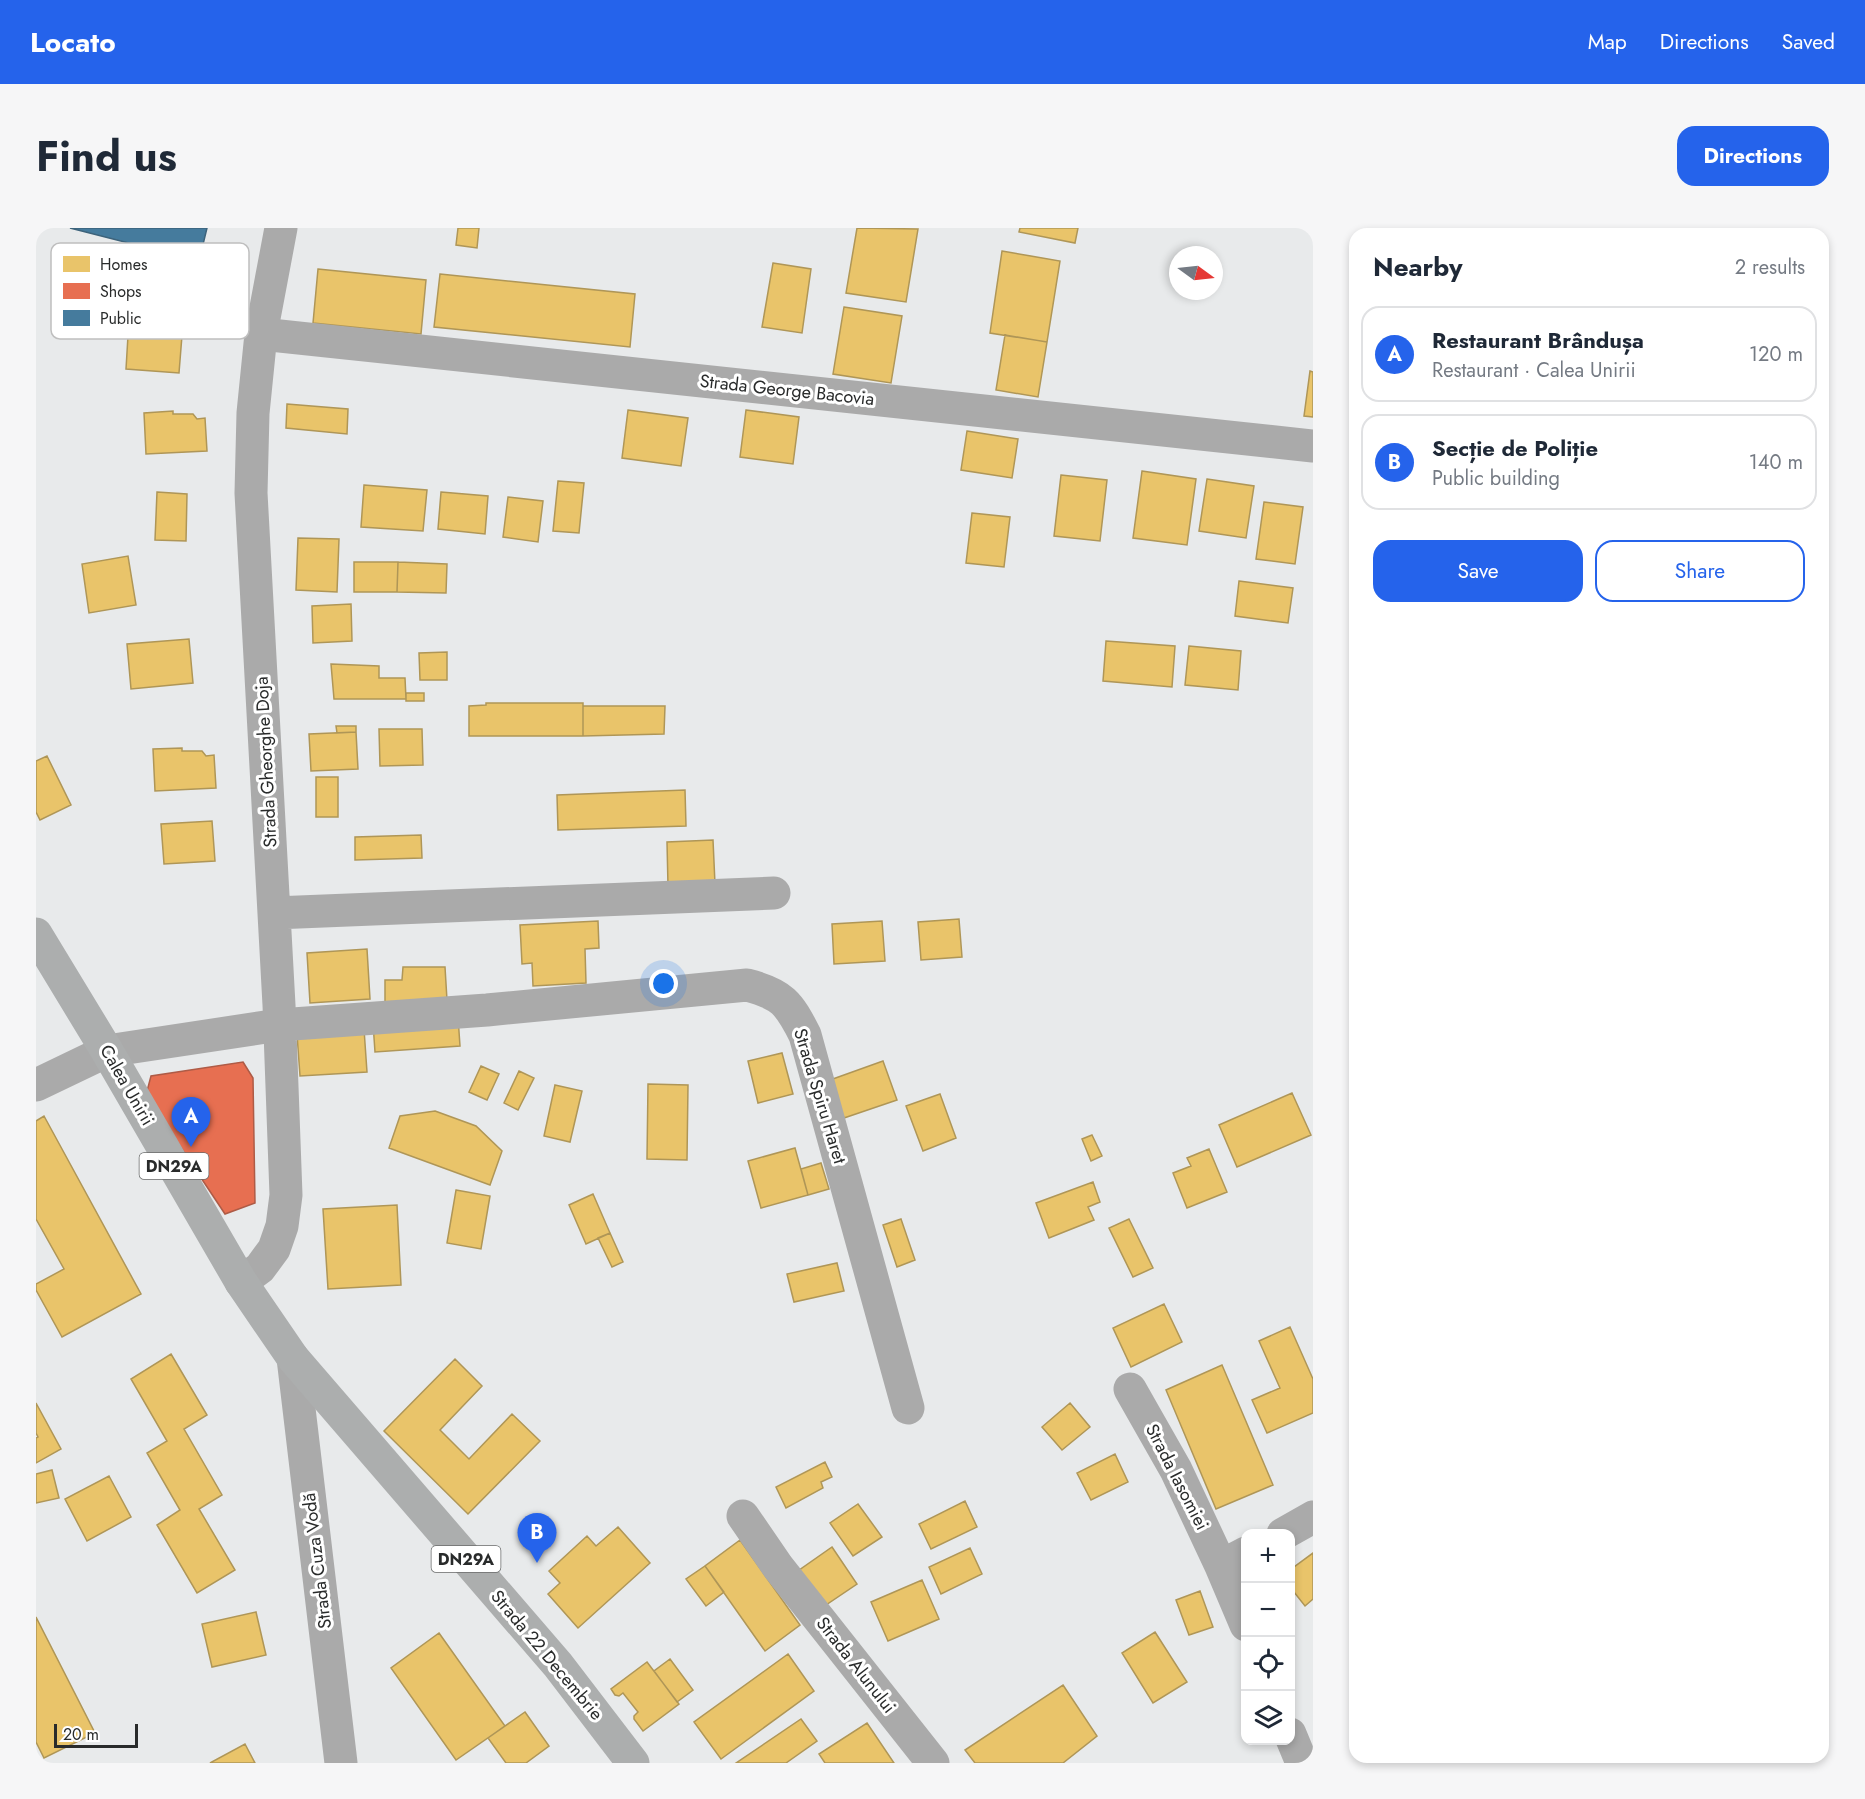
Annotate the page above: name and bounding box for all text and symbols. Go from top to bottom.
text: Locato [30,22,116,63]
text: Map [1588,27,1627,57]
text: Directions [1660,27,1749,57]
text: Saved [1782,27,1835,57]
text: Find us [36,126,177,187]
button: Directions [1677,126,1829,186]
legend [51,243,249,339]
north arrow [1169,246,1223,300]
text: Nearby [1373,248,1462,286]
text: Homes [100,253,147,276]
text: 2 results [1735,253,1805,282]
text: Shops [100,280,141,303]
text: Public [100,307,141,330]
text: Restaurant Brândușa [1432,324,1644,356]
text: A [1387,340,1402,369]
text: 120 m [1749,340,1803,369]
text: Restaurant · Calea Unirii [1432,356,1636,385]
street label: Strada George Bacovia [698,368,876,412]
text: Secție de Poliție [1432,432,1598,464]
text: B [1388,448,1401,477]
text: 140 m [1749,448,1803,477]
text: Public building [1432,464,1560,493]
button: Save [1373,540,1583,602]
button: Share [1595,540,1805,602]
street label: Strada Gheorghe Doja [249,676,283,848]
your location [649,969,678,998]
street label: Strada Spiru Haret [787,1025,853,1167]
street label: Calea Unirii [93,1040,161,1130]
pin: A [172,1098,210,1147]
road number: DN29A [140,1153,208,1179]
street label: Strada Iasomiei [1139,1419,1215,1535]
street label: Strada Cuza Vodă [296,1492,338,1630]
pin: B [518,1514,556,1563]
map controls [1241,1529,1295,1745]
button: + [1241,1529,1295,1583]
road number: DN29A [432,1546,500,1572]
button: − [1241,1583,1295,1637]
street label: Strada 22 Decembrie [485,1584,609,1726]
street label: Strada Alunului [810,1611,902,1719]
button: locate [1241,1637,1295,1691]
button: layers [1241,1691,1295,1745]
scale bar [54,1721,138,1748]
text: 20 m [63,1723,99,1746]

